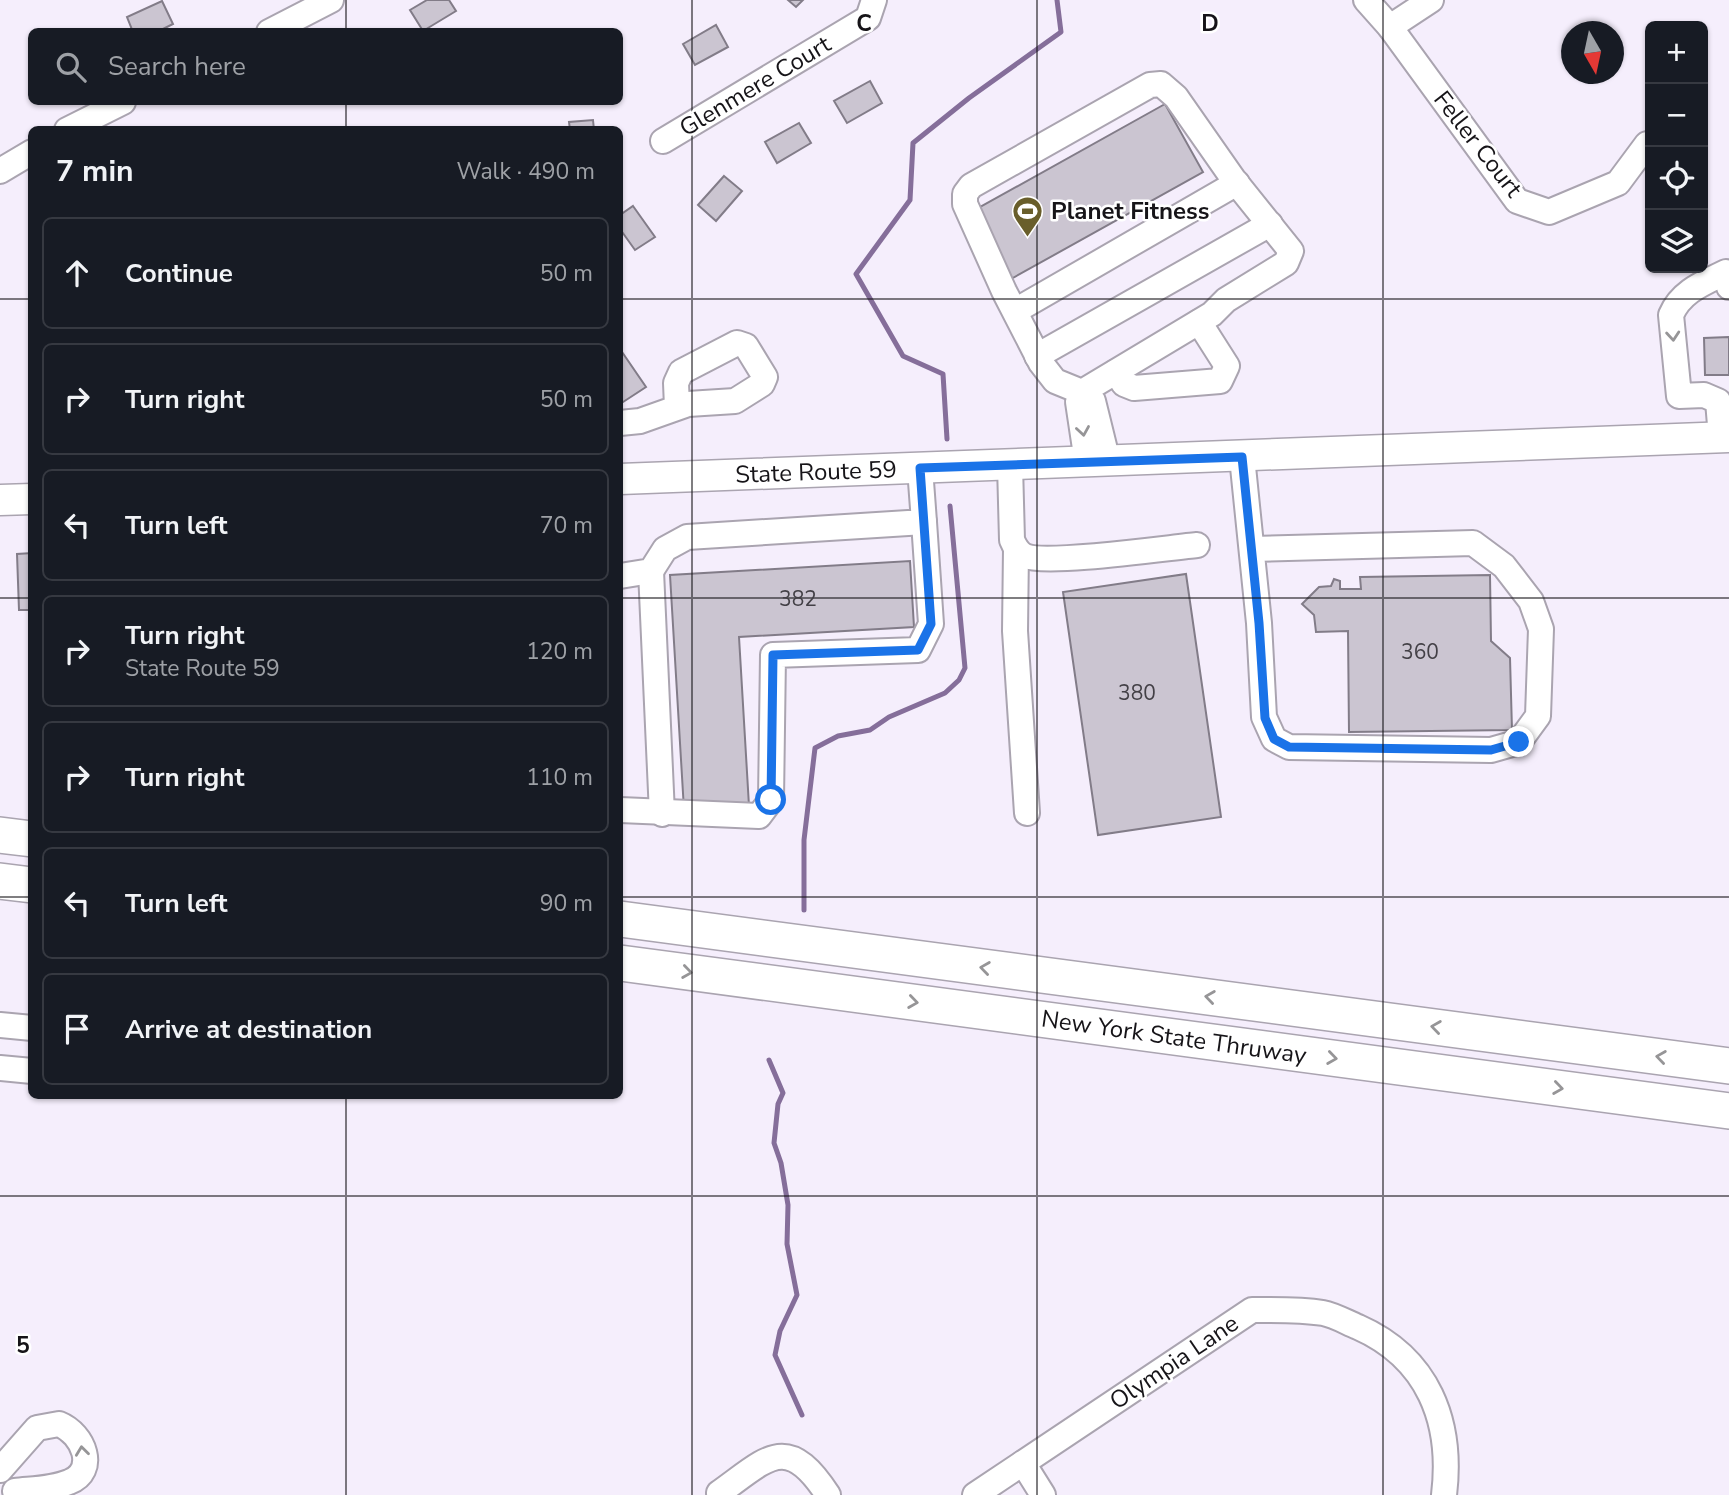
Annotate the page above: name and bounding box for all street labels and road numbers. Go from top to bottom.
street label: Glenmere Court [673,28,837,144]
street label: Feller Court [1426,84,1530,204]
street label: State Route 59 [735,453,897,491]
street label: New York State Thruway [1039,1003,1309,1072]
street label: Olympia Lane [1103,1307,1245,1417]

